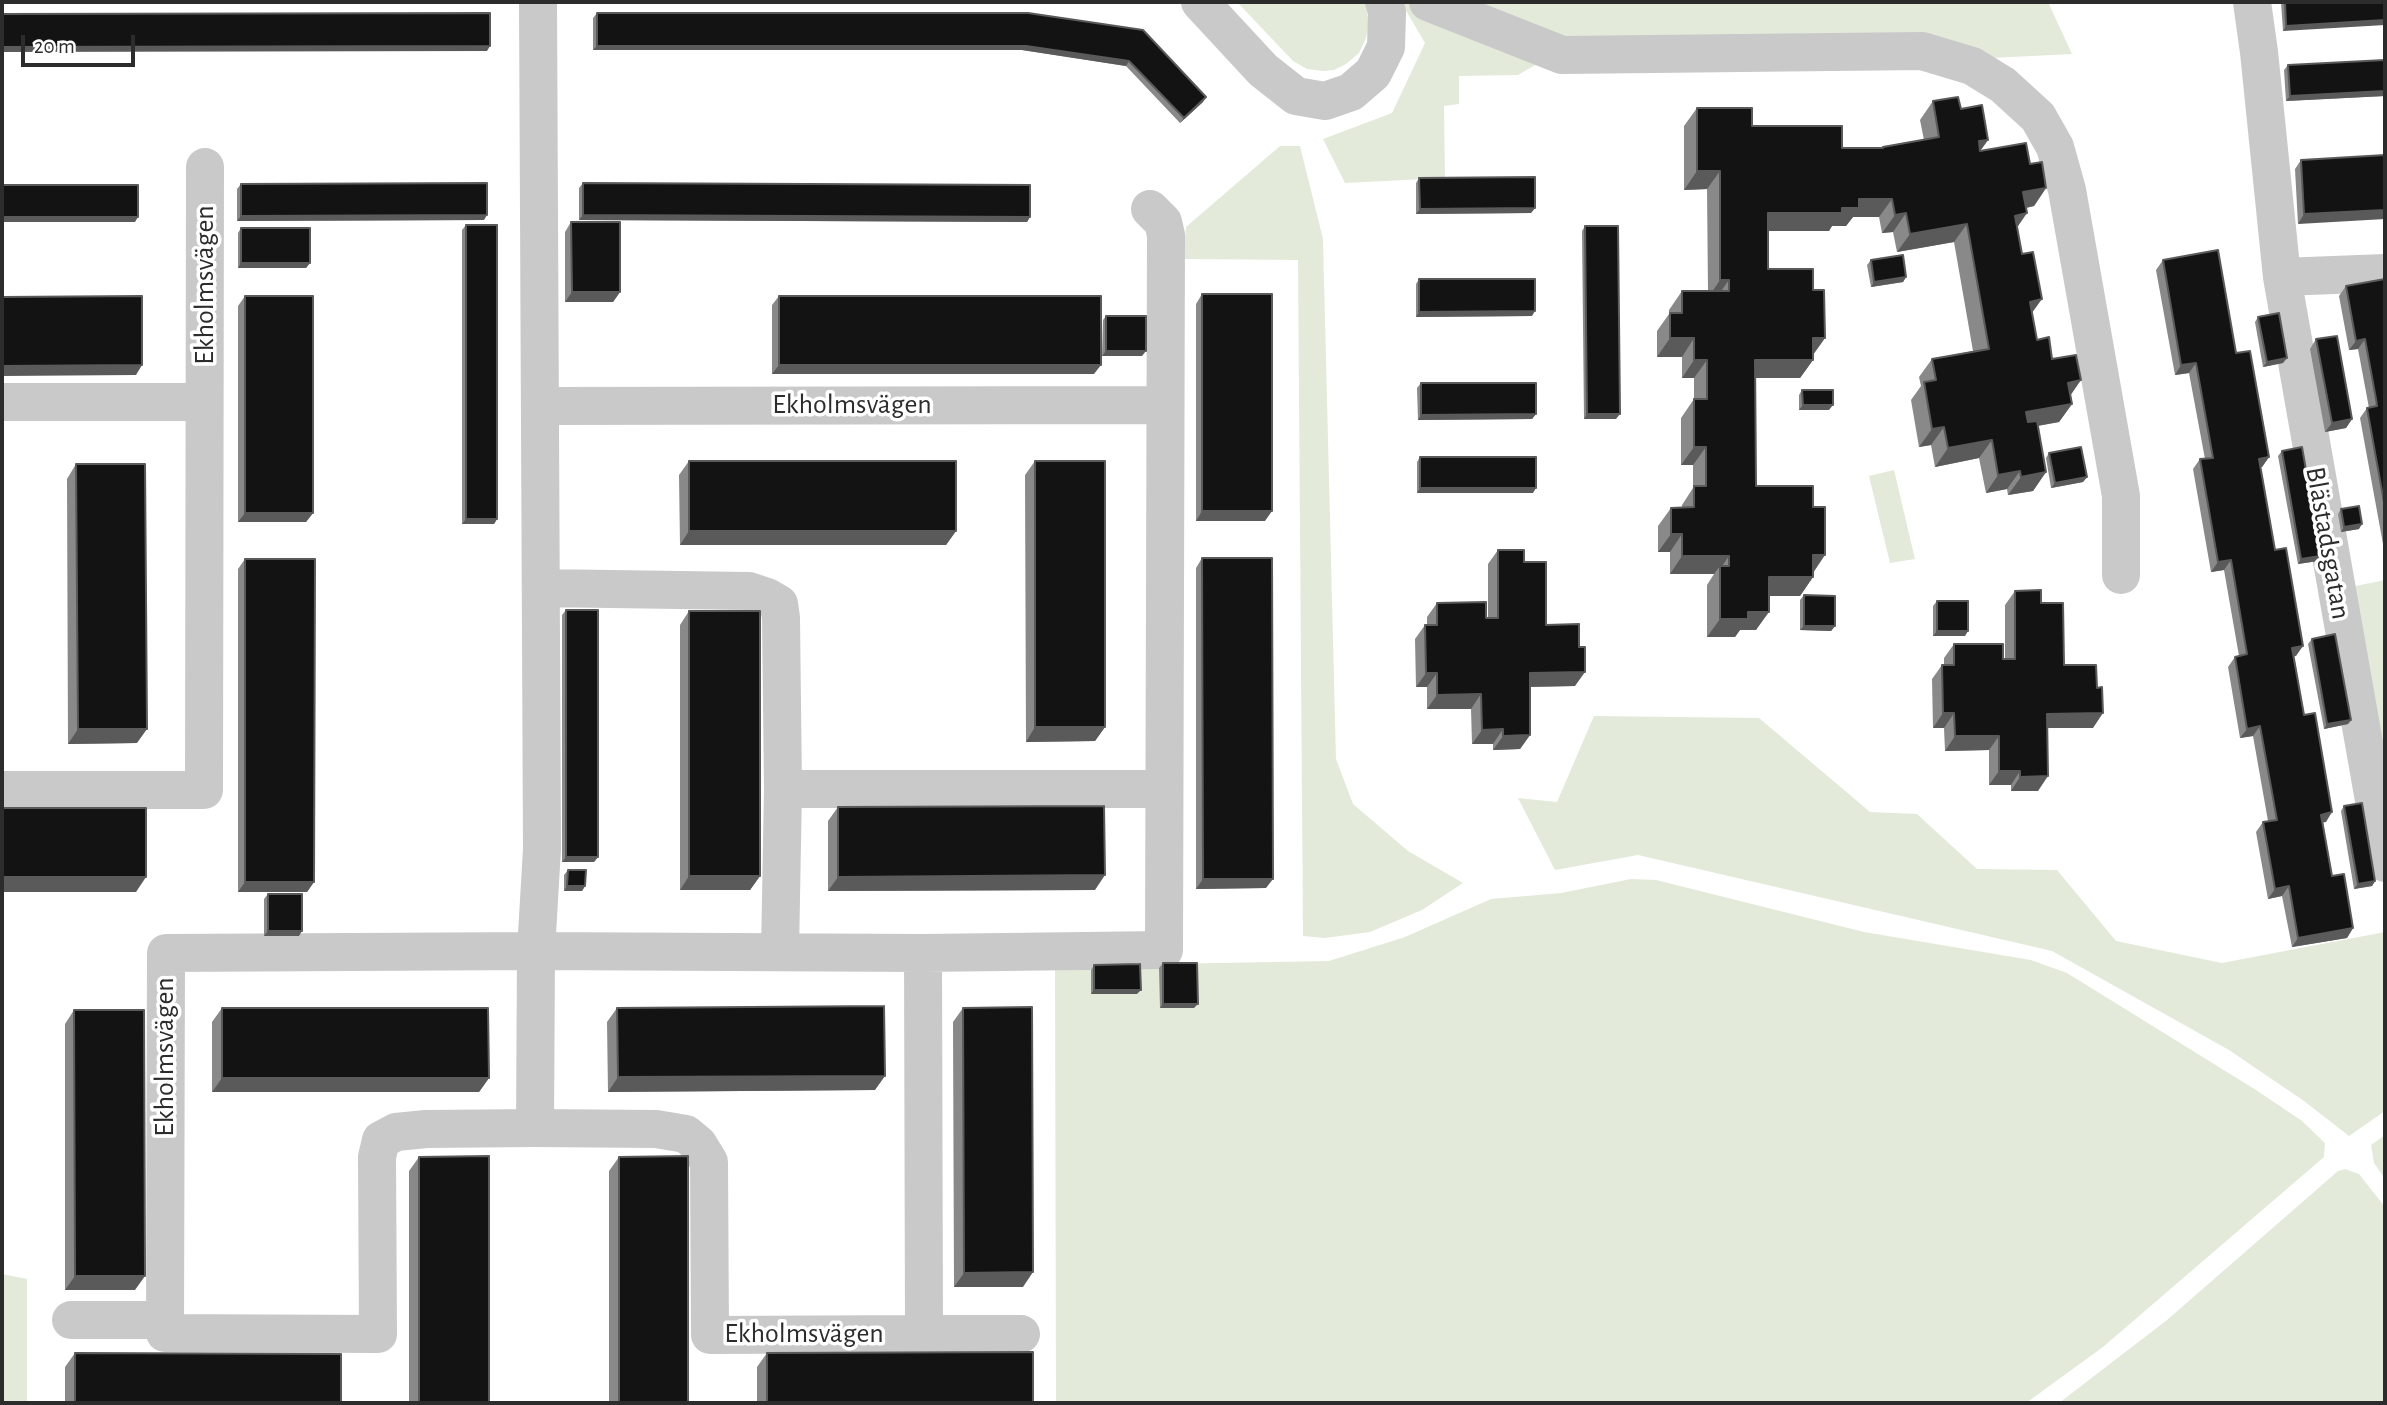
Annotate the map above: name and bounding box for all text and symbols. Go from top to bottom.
scale bar [24,21,138,65]
text: 20 m [34,36,75,57]
street label: Ekholmsvägen [188,205,222,365]
street label: Ekholmsvägen [772,388,932,422]
street label: Blästadsgatan [2298,464,2358,622]
street label: Ekholmsvägen [148,977,182,1137]
street label: Ekholmsvägen [724,1317,884,1351]

